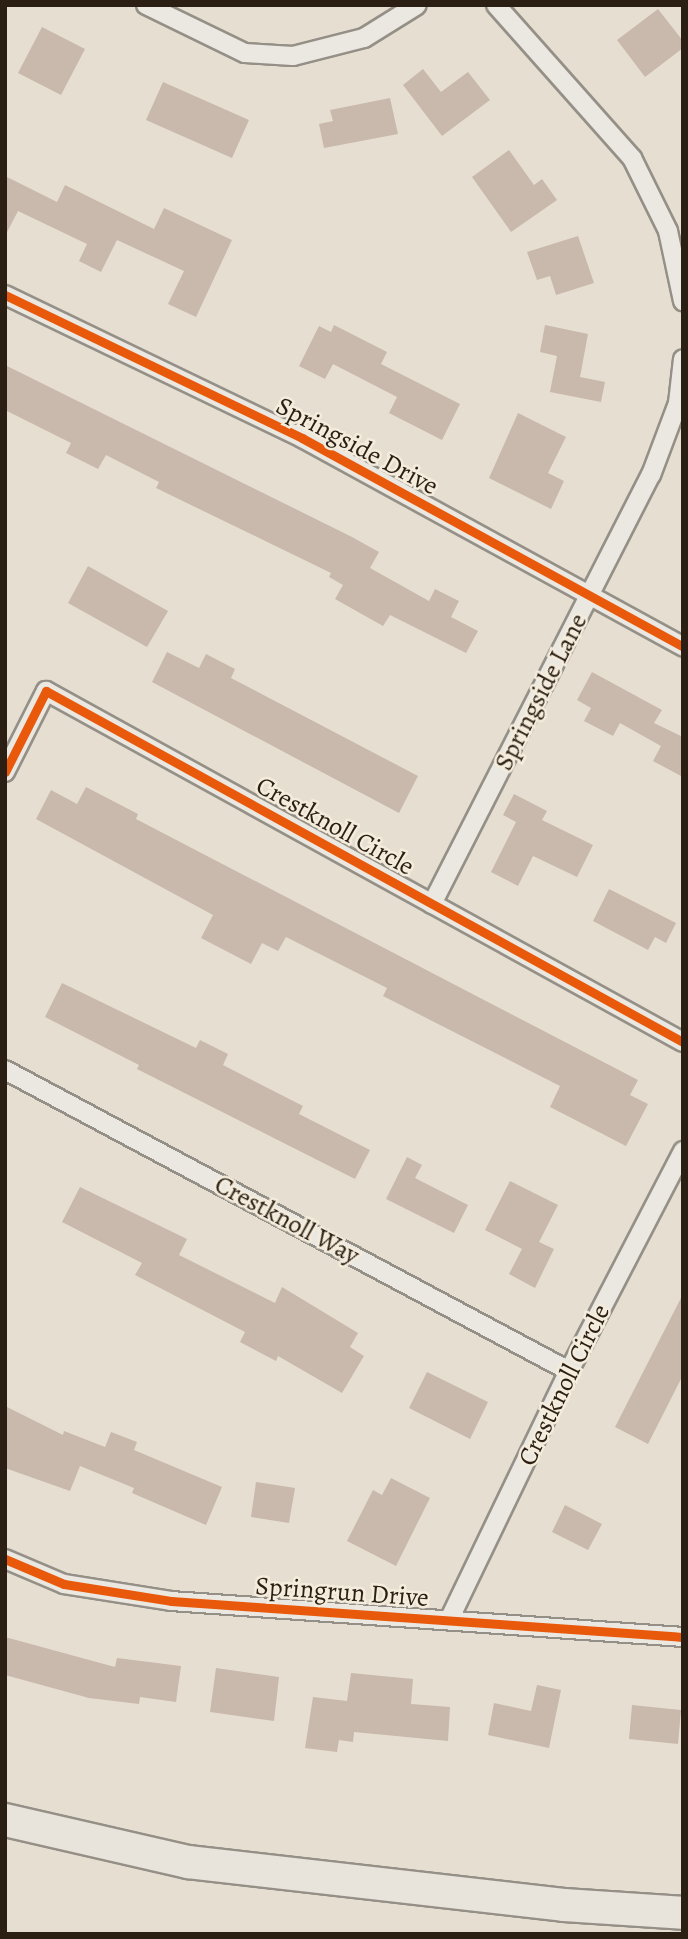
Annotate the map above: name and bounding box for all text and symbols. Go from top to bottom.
street label: Springside Drive [271,390,443,502]
street label: Springside Lane [488,608,594,776]
street label: Crestknoll Circle [251,770,419,882]
street label: Crestknoll Way [209,1169,365,1271]
street label: Crestknoll Circle [511,1299,617,1471]
street label: Springrun Drive [254,1570,430,1614]

